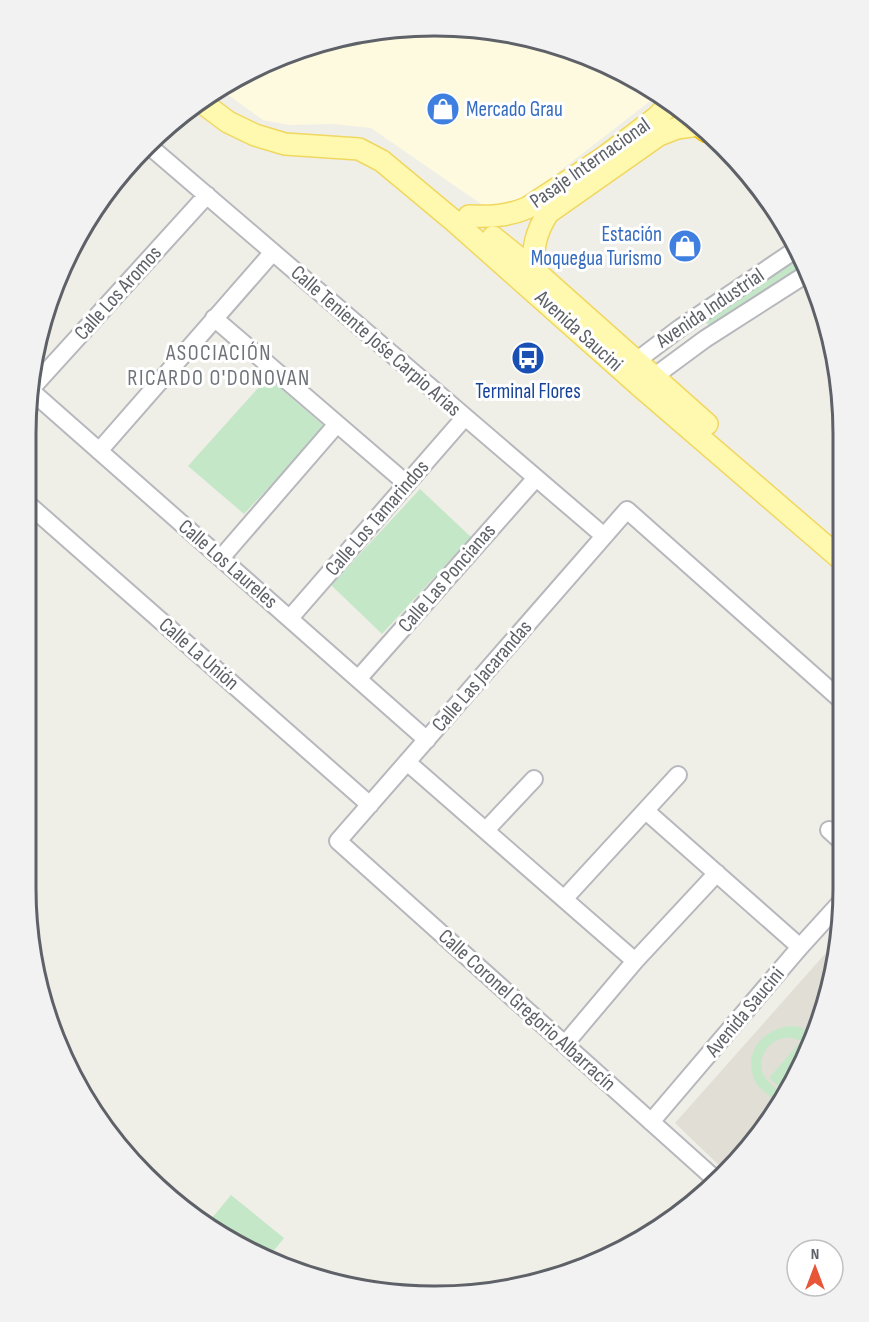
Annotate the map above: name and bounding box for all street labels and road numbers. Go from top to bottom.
street label: Pasaje Internacional [525,112,655,214]
street label: Calle Los Aromos [69,241,167,345]
street label: Calle Teniente Jośe Carpio Arias [286,260,466,422]
street label: Avenida Industrial [650,263,769,354]
street label: Avenida Saucini [529,284,628,377]
street label: Calle Los Tamarindos [320,455,434,581]
street label: Calle Los Laureles [173,514,283,614]
street label: Calle Las Poncianas [393,519,501,637]
street label: Calle La Unión [154,613,244,695]
street label: Calle Las Jacarandas [427,615,537,737]
street label: Calle Coronel Gregorio Albarracín [433,924,621,1096]
street label: Avenida Saucini [700,962,790,1063]

